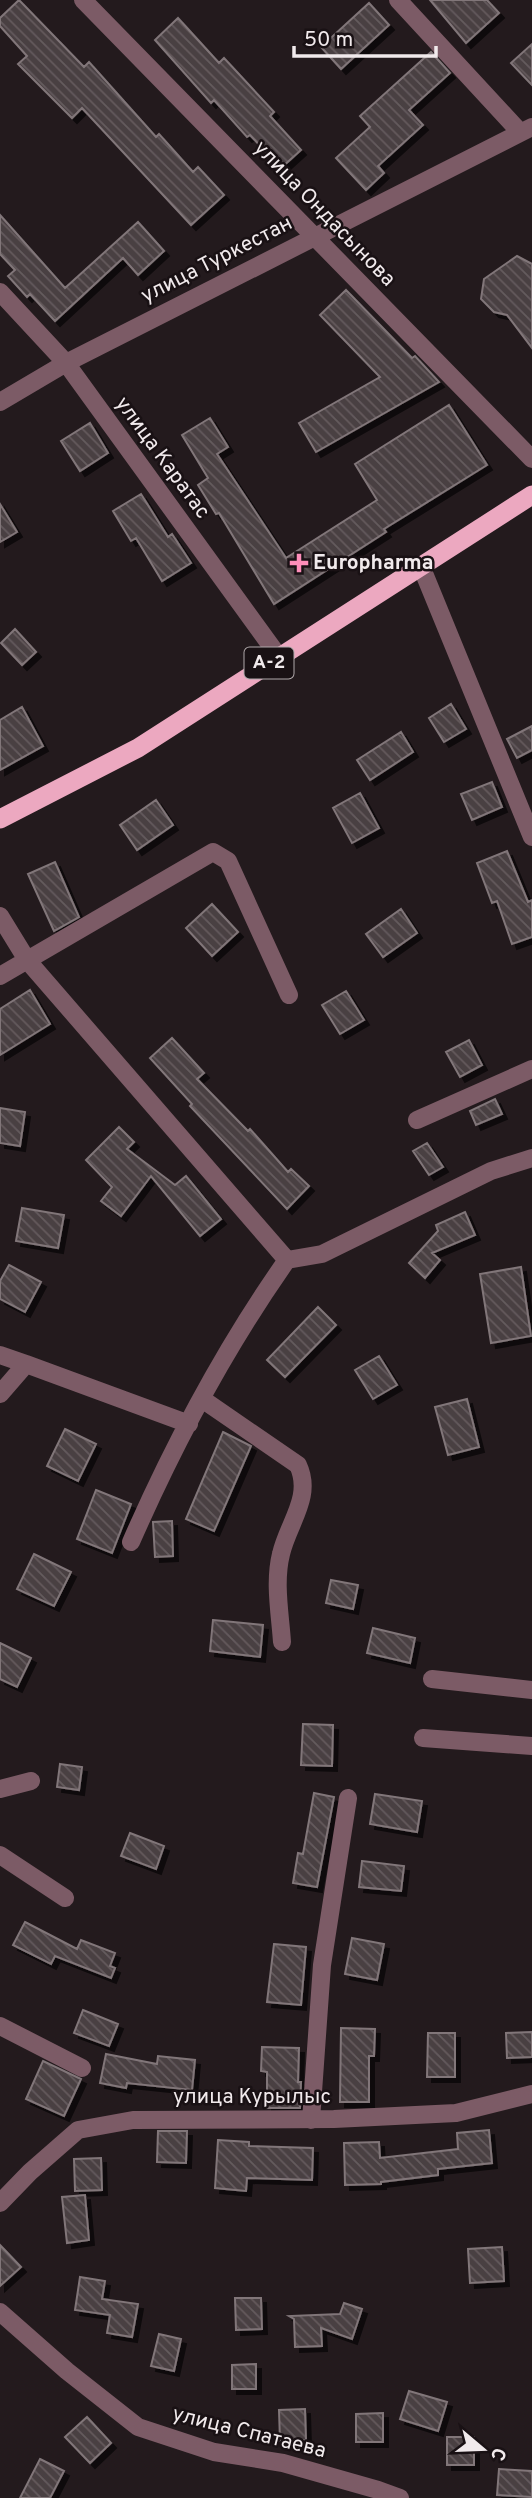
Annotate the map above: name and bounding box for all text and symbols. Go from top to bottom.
scale bar [294,14,436,58]
text: 50 m [304,27,353,54]
street label: улица Ондасынова [247,135,401,293]
street label: улица Туркестан [137,210,297,310]
street label: улица Каратас [109,391,215,525]
place label: Europharma [313,550,433,577]
marker: Europharma [291,555,307,571]
road number: A-2 [244,648,294,678]
street label: улица Курылыс [173,2084,331,2111]
street label: улица Спатаева [169,2401,329,2465]
north arrow [448,2414,518,2484]
text: С [484,2444,511,2464]

